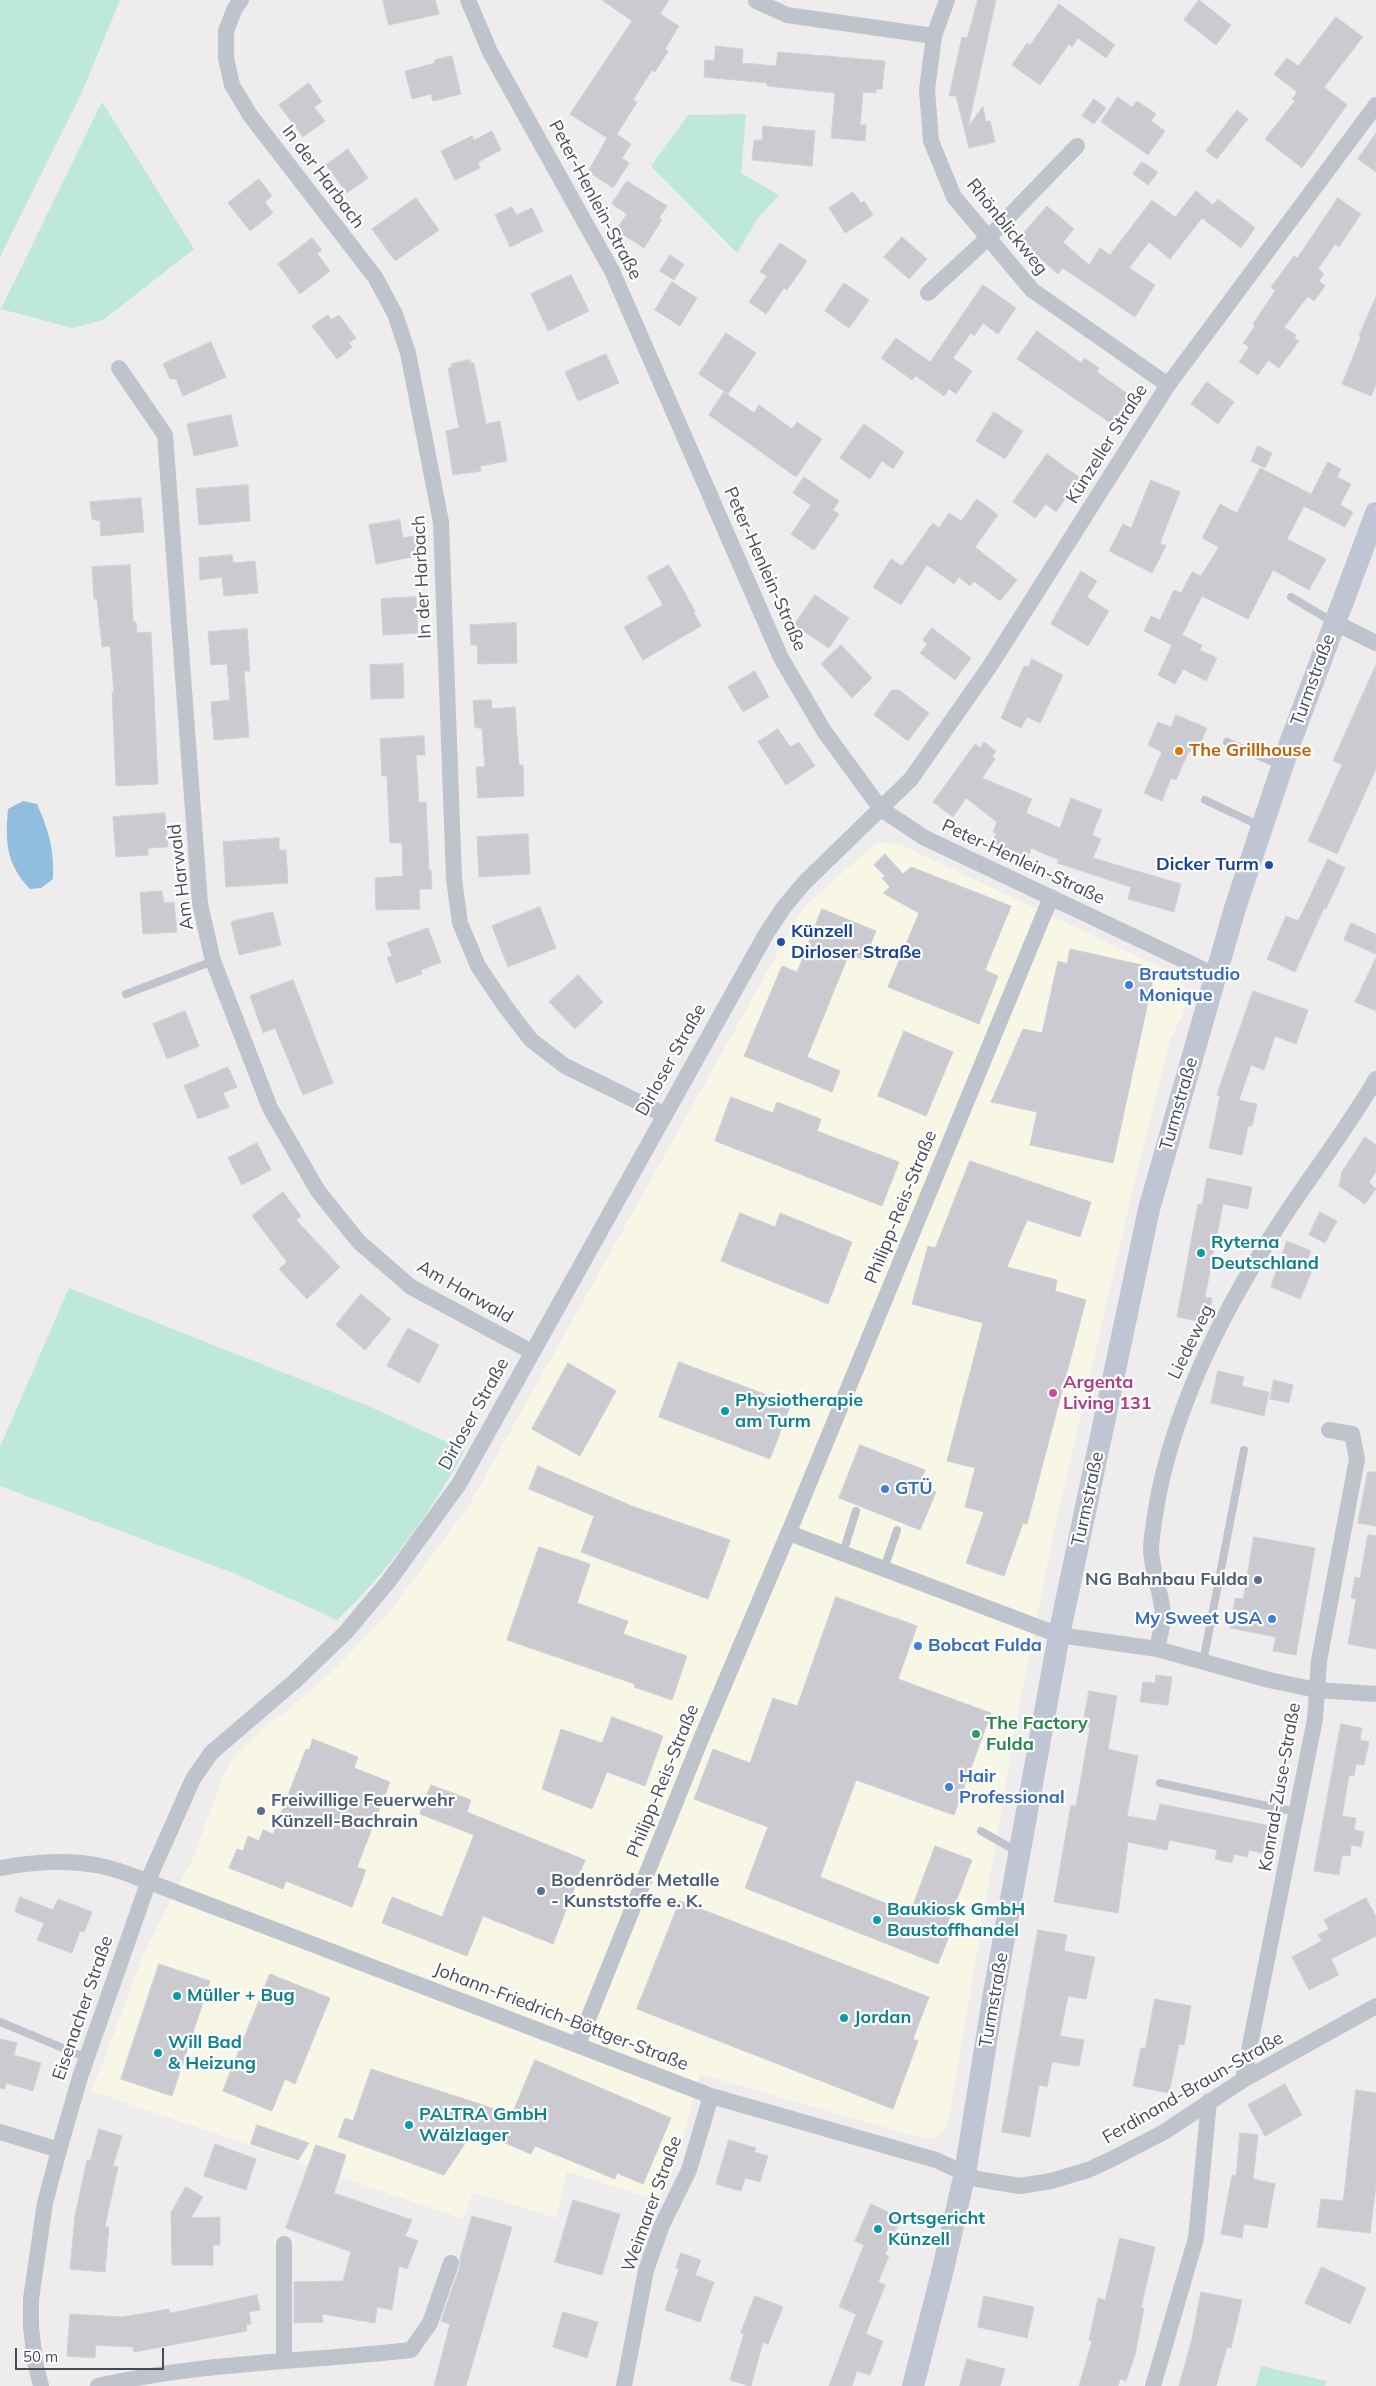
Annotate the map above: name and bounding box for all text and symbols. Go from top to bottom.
street label: Peter-Henlein-Straße [544,117,646,283]
street label: In der Harbach [277,121,369,233]
street label: Rhönblickweg [962,175,1052,279]
street label: Künzeller Straße [1062,380,1152,508]
street label: Peter-Henlein-Straße [719,484,811,654]
street label: In der Harbach [408,515,436,639]
street label: Turmstraße [1286,631,1340,729]
place label: The Grillhouse [1189,740,1311,762]
marker: The Grillhouse [1173,745,1185,757]
street label: Peter-Henlein-Straße [938,815,1108,909]
street label: Am Harwald [164,823,198,931]
place label: Dicker Turm [1156,854,1259,876]
marker: Dicker Turm [1263,859,1275,871]
place label: Künzell Dirloser Straße [791,921,921,964]
marker: Künzell Dirloser Straße [775,936,787,948]
place label: Brautstudio Monique [1139,964,1240,1006]
marker: Brautstudio Monique [1123,979,1135,991]
street label: Dirloser Straße [631,1000,711,1120]
street label: Turmstraße [1155,1055,1203,1153]
street label: Philipp-Reis-Straße [860,1127,942,1287]
place label: Ryterna Deutschland [1211,1232,1319,1274]
marker: Ryterna Deutschland [1195,1247,1207,1259]
street label: Am Harwald [413,1256,517,1328]
street label: Liedeweg [1164,1301,1218,1383]
street label: Dirloser Straße [434,1354,514,1474]
place label: Argenta Living 131 [1063,1372,1152,1415]
marker: Argenta Living 131 [1047,1387,1059,1399]
place label: Physiotherapie am Turm [735,1390,863,1432]
marker: Physiotherapie am Turm [719,1405,731,1417]
street label: Turmstraße [1067,1450,1109,1548]
place label: GTÜ [895,1478,933,1500]
marker: GTÜ [879,1483,891,1495]
place label: NG Bahnbau Fulda [1085,1569,1248,1591]
marker: NG Bahnbau Fulda [1252,1574,1264,1586]
place label: My Sweet USA [1135,1608,1262,1630]
marker: My Sweet USA [1266,1613,1278,1625]
place label: Bobcat Fulda [928,1635,1042,1657]
marker: Bobcat Fulda [912,1640,924,1652]
street label: Philipp-Reis-Straße [622,1701,704,1861]
street label: Konrad-Zuse-Straße [1255,1701,1305,1873]
place label: The Factory Fulda [986,1713,1088,1756]
marker: The Factory Fulda [970,1728,982,1740]
place label: Hair Professional [959,1766,1065,1808]
marker: Hair Professional [943,1781,955,1793]
place label: Freiwillige Feuerwehr Künzell-Bachrain [271,1790,455,1832]
marker: Freiwillige Feuerwehr Künzell-Bachrain [255,1805,267,1817]
place label: Bodenröder Metalle - Kunststoffe e. K. [551,1870,719,1912]
marker: Bodenröder Metalle - Kunststoffe e. K. [535,1885,547,1897]
place label: Baukiosk GmbH Baustoffhandel [887,1899,1025,1942]
marker: Baukiosk GmbH Baustoffhandel [871,1914,883,1926]
street label: Eisenacher Straße [48,1933,118,2083]
street label: Turmstraße [975,1951,1013,2049]
street label: Johann-Friedrich-Böttger-Straße [431,1958,691,2076]
place label: Müller + Bug [187,1985,295,2007]
marker: Müller + Bug [171,1990,183,2002]
place label: Jordan [854,2007,911,2029]
marker: Jordan [838,2012,850,2024]
street label: Ferdinand-Braun-Straße [1099,2027,1287,2149]
place label: Will Bad & Heizung [168,2032,256,2074]
marker: Will Bad & Heizung [152,2047,164,2059]
place label: PALTRA GmbH Wälzlager [419,2104,547,2146]
marker: PALTRA GmbH Wälzlager [403,2119,415,2131]
street label: Weimarer Straße [617,2133,687,2275]
place label: Ortsgericht Künzell [888,2208,985,2250]
marker: Ortsgericht Künzell [872,2223,884,2235]
scale bar [18,2338,166,2370]
text: 50 m [23,2347,58,2366]

